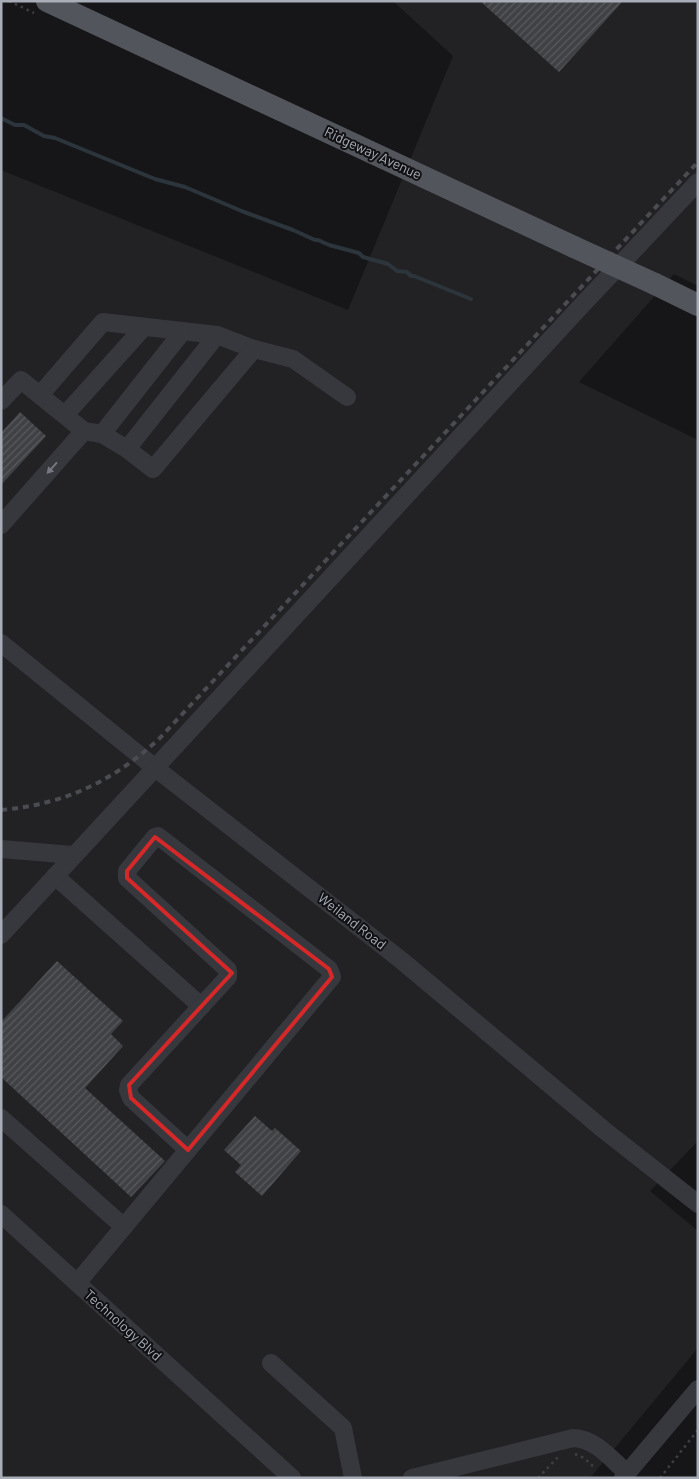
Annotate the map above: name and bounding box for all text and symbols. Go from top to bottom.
street label: Ridgeway Avenue [322,123,425,183]
one-way arrow [46,461,58,473]
street label: Weiland Road [315,889,390,953]
street label: Technology Blvd [81,1286,165,1364]

